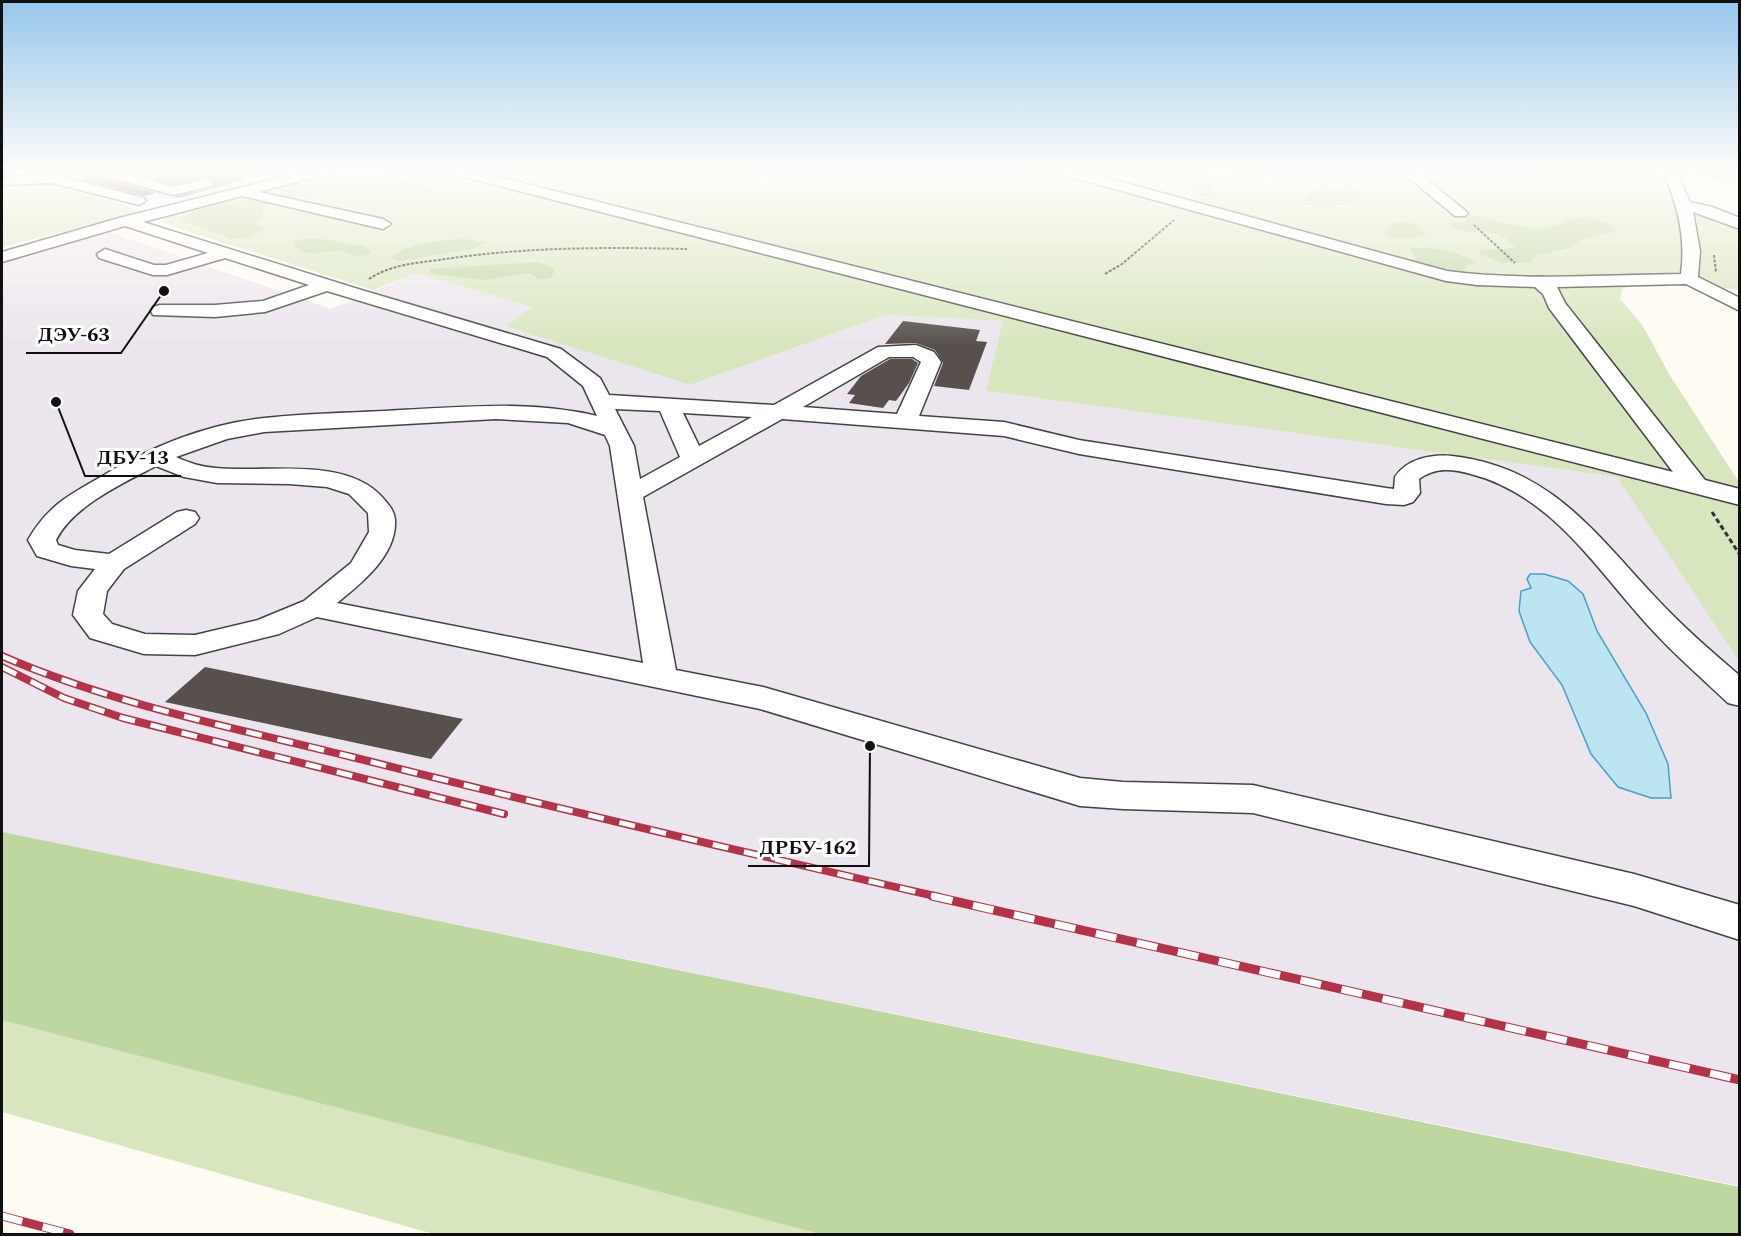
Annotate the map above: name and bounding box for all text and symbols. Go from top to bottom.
callout: ДЭУ-63 [26,315,121,353]
text: ДЭУ-63 [38,320,110,350]
callout: ДБУ-13 [85,438,181,476]
text: ДБУ-13 [97,443,169,473]
callout: ДРБУ-162 [748,828,869,866]
text: ДРБУ-162 [760,833,856,863]

